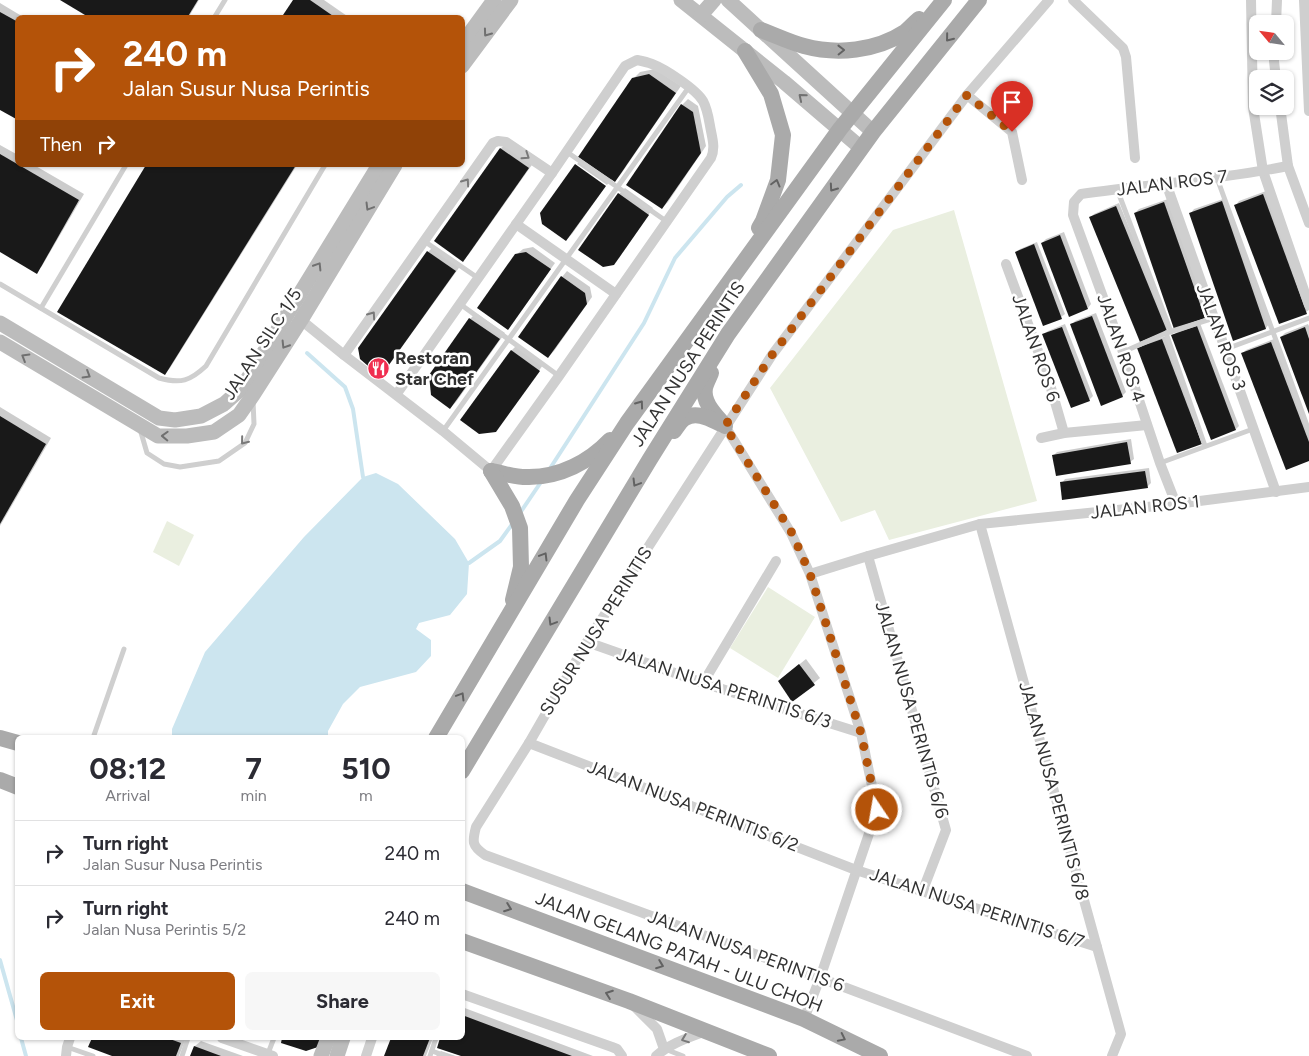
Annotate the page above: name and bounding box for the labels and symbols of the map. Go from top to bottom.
north arrow [1249,15,1294,60]
one-way arrow [484,27,492,36]
one-way arrow [946,32,954,41]
one-way arrow [838,45,845,55]
pin [991,81,1033,132]
one-way arrow [799,94,808,103]
one-way arrow [520,150,530,159]
street label: JALAN ROS 7 [1115,165,1229,201]
one-way arrow [770,178,781,187]
one-way arrow [460,179,469,188]
one-way arrow [830,182,839,192]
one-way arrow [366,201,376,210]
one-way arrow [311,263,321,272]
street label: JALAN NUSA PERINTIS [626,277,750,451]
street label: JALAN ROS 3 [1192,281,1250,393]
street label: JALAN SILC 1/5 [218,284,306,404]
street label: JALAN ROS 6 [1007,291,1065,405]
street label: JALAN ROS 4 [1092,291,1150,405]
one-way arrow [366,312,375,321]
one-way arrow [282,340,291,349]
place label: Restoran Star Chef [395,347,475,390]
one-way arrow [21,353,30,363]
restaurant icon: Restoran Star Chef [367,356,391,380]
one-way arrow [81,368,90,378]
one-way arrow [634,400,643,410]
one-way arrow [161,431,169,441]
one-way arrow [240,435,249,444]
one-way arrow [632,477,642,486]
street label: JALAN ROS 1 [1089,490,1201,524]
street label: SUSUR NUSA PERINTIS [535,543,657,719]
one-way arrow [538,552,548,561]
street label: JALAN NUSA PERINTIS 6/6 [870,599,954,821]
one-way arrow [548,616,558,625]
street label: JALAN NUSA PERINTIS 6/3 [614,643,834,733]
street label: JALAN NUSA PERINTIS 6/8 [1014,679,1094,903]
one-way arrow [454,692,464,701]
street label: JALAN NUSA PERINTIS 6/2 [584,756,802,856]
position arrow [850,783,902,835]
street label: JALAN NUSA PERINTIS 6/7 [867,863,1087,953]
street label: JALAN GELANG PATAH - ULU CHOH [532,887,826,1017]
one-way arrow [503,902,512,912]
street label: JALAN NUSA PERINTIS 6 [645,905,847,997]
one-way arrow [655,959,664,969]
one-way arrow [606,990,614,1000]
one-way arrow [836,1032,845,1042]
one-way arrow [681,1033,690,1043]

